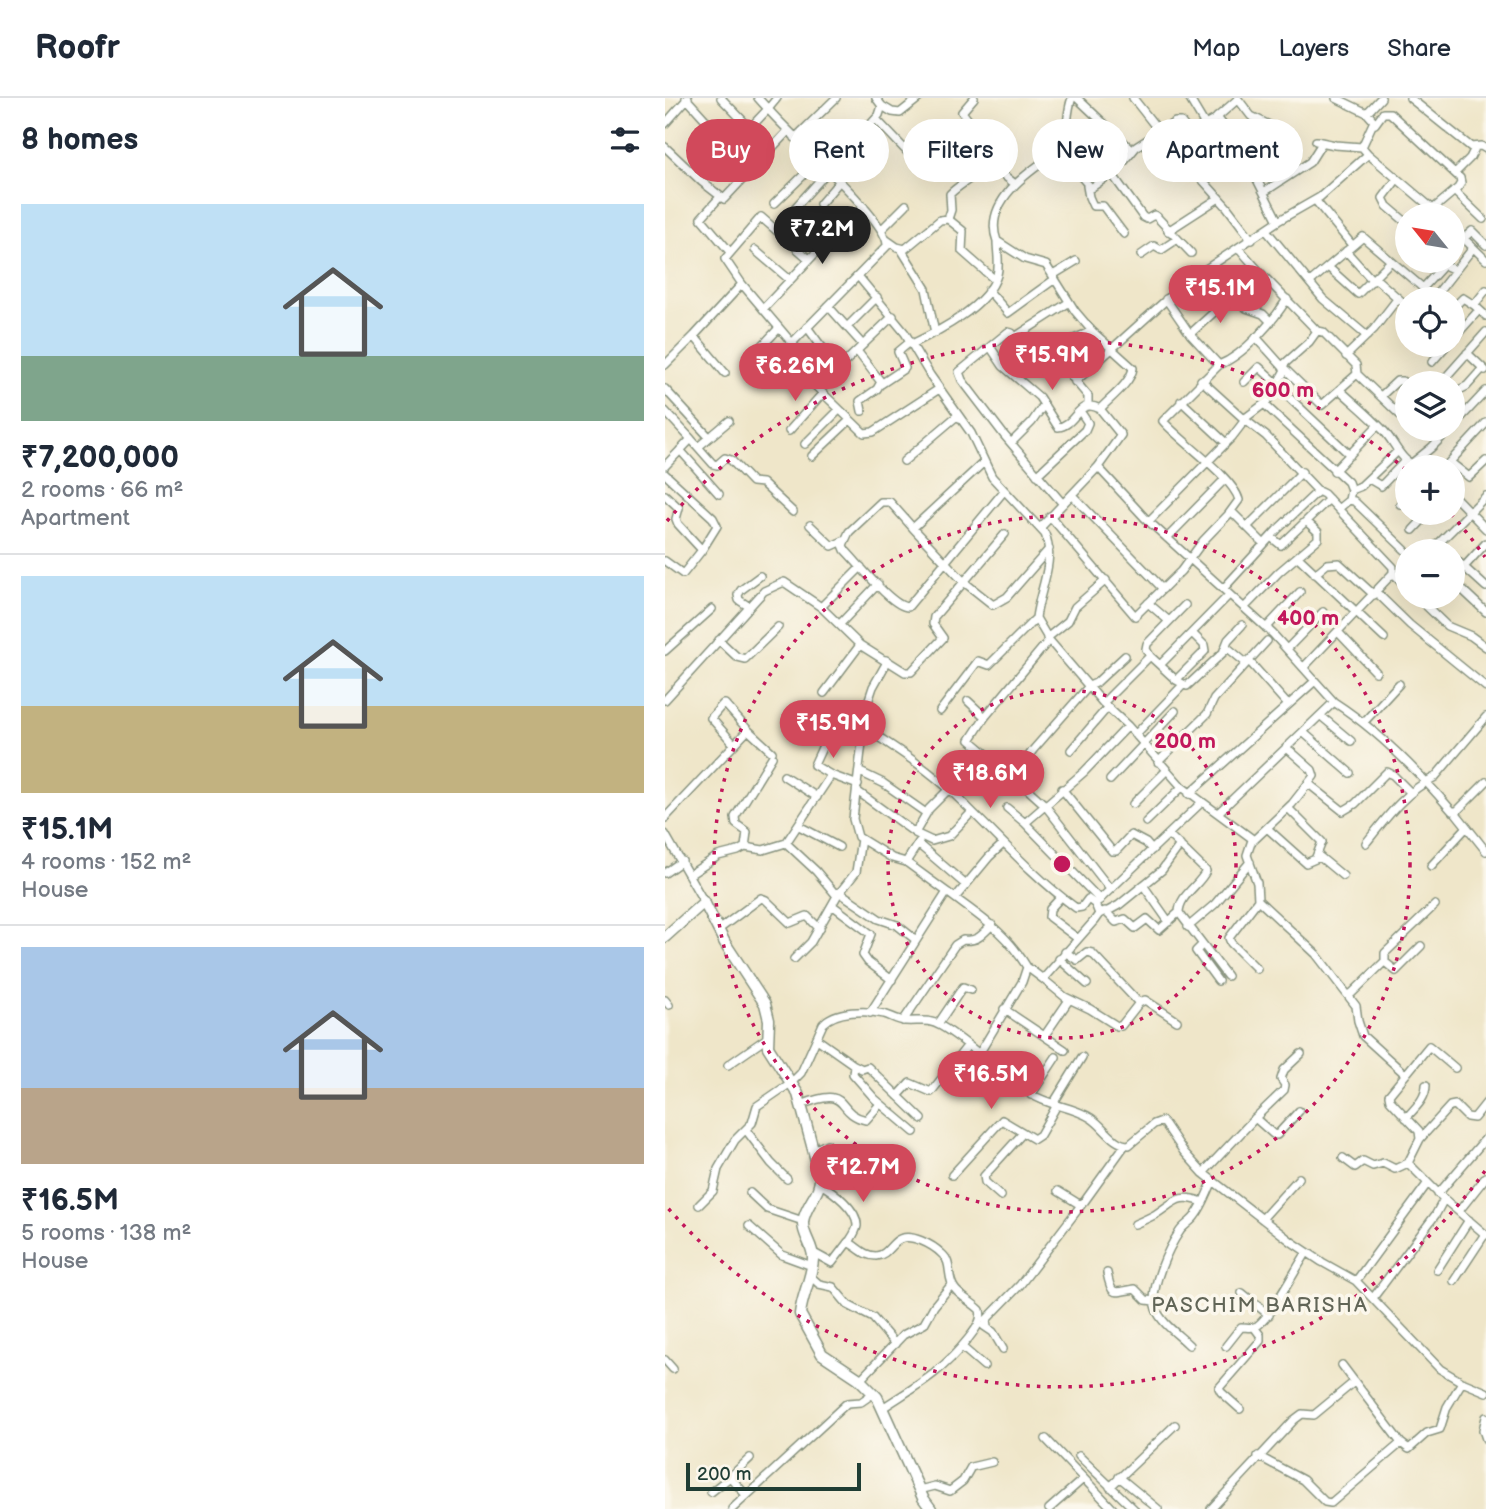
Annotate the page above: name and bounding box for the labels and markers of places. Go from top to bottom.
pin: ₹7.2M [773,206,871,266]
pin: ₹15.1M [1163,266,1277,325]
pin: ₹15.9M [995,332,1109,392]
pin: ₹6.26M [738,344,852,403]
pin: ₹15.9M [776,700,890,760]
pin: ₹18.6M [933,750,1047,810]
centre of rings [1050,852,1074,876]
pin: ₹16.5M [934,1052,1048,1111]
pin: ₹12.7M [806,1144,920,1204]

